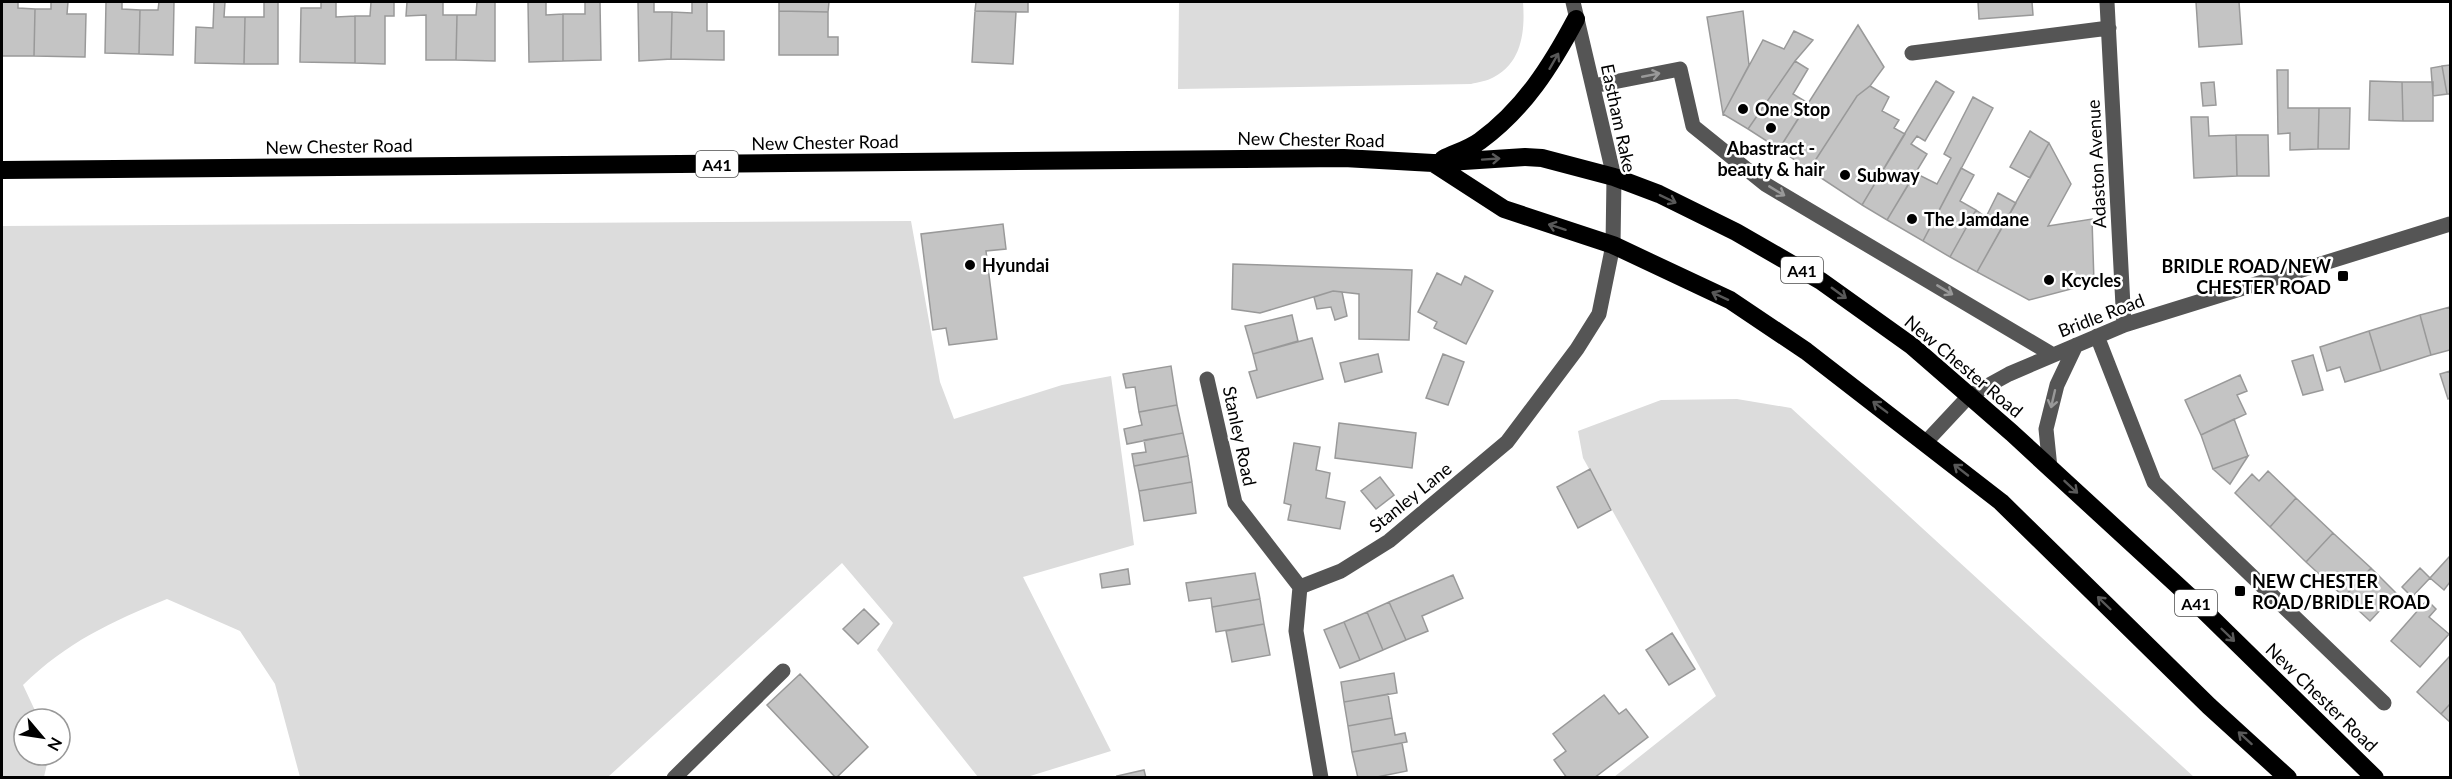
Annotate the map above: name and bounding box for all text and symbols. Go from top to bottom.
one-way arrow [1548,52,1560,69]
street label: Eastham Rake [1597,62,1641,174]
one-way arrow [1640,69,1660,80]
place label: One Stop [1755,98,1830,120]
street label: Adaston Avenue [2082,99,2110,229]
marker: One Stop [1736,102,1750,116]
marker: Abastract - beauty & hair [1764,121,1778,135]
street label: New Chester Road [1237,127,1385,151]
street label: New Chester Road [751,130,899,154]
street label: New Chester Road [265,134,413,158]
place label: Abastract - beauty & hair [1717,137,1825,180]
road number: A41 [696,151,738,177]
one-way arrow [1481,153,1501,164]
place label: Subway [1857,164,1920,186]
marker: Subway [1838,168,1852,182]
one-way arrow [1768,185,1785,197]
one-way arrow [1659,194,1677,206]
place label: The Jamdane [1924,208,2029,230]
marker: The Jamdane [1905,212,1919,226]
one-way arrow [1548,220,1567,231]
place label: Hyundai [982,254,1049,276]
place label: BRIDLE ROAD/NEW CHESTER ROAD [2162,255,2331,298]
road number: A41 [1781,257,1823,283]
marker: Hyundai [963,258,977,272]
place label: Kcycles [2061,269,2121,291]
marker: BRIDLE ROAD/NEW CHESTER ROAD [2336,269,2350,283]
marker: Kcycles [2042,273,2056,287]
one-way arrow [1936,285,1953,297]
one-way arrow [1830,287,1846,299]
street label: Bridle Road [2055,288,2147,342]
one-way arrow [1712,289,1730,301]
street label: New Chester Road [1901,310,2027,422]
street label: Stanley Road [1219,384,1261,488]
one-way arrow [2047,389,2059,408]
one-way arrow [1872,400,1888,413]
street label: Stanley Lane [1364,457,1456,537]
one-way arrow [1954,464,1970,477]
one-way arrow [2063,480,2078,494]
place label: NEW CHESTER ROAD/BRIDLE ROAD [2252,570,2430,613]
marker: NEW CHESTER ROAD/BRIDLE ROAD [2233,584,2247,598]
road number: A41 [2175,590,2217,616]
one-way arrow [2097,596,2112,610]
one-way arrow [2221,628,2236,642]
street label: New Chester Road [2261,638,2383,756]
north arrow [12,707,72,767]
one-way arrow [2237,731,2252,745]
text: N [44,735,67,755]

